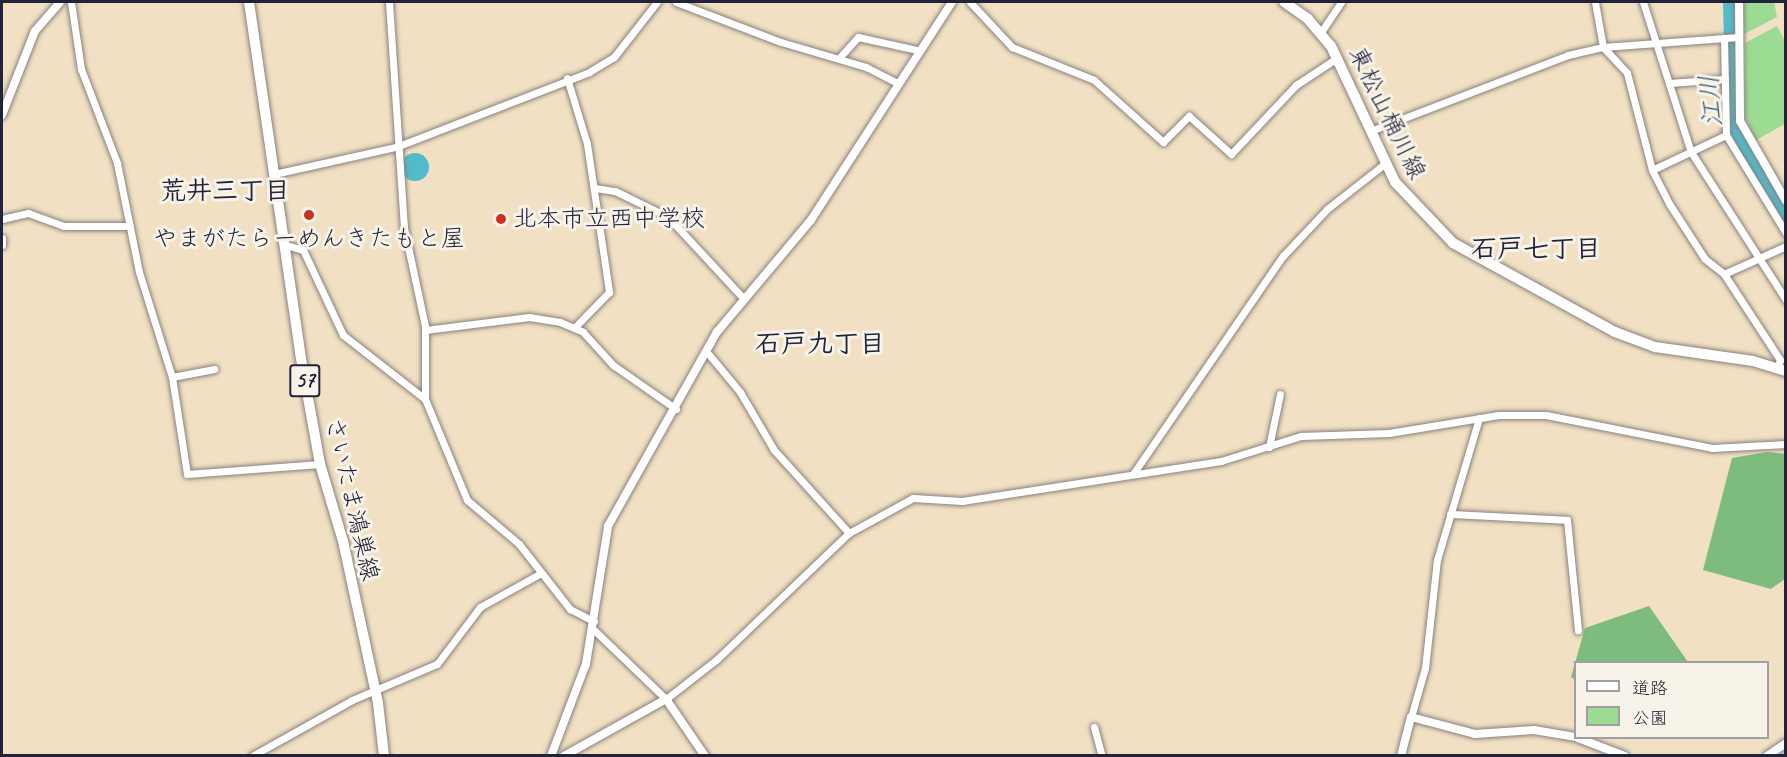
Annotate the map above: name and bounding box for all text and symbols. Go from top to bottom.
street label: 東松山桶川線 [1342,42,1432,184]
water label: 江川 [1693,74,1729,128]
district label: 荒井三丁目 [160,175,290,207]
place label: 北本市立西中学校 [513,205,705,233]
marker: やまがたらーめんきたもと屋 [302,208,316,222]
marker: 北本市立西中学校 [494,212,508,226]
place label: やまがたらーめんきたもと屋 [153,225,465,253]
district label: 石戸七丁目 [1471,233,1601,265]
district label: 石戸九丁目 [755,328,885,360]
road number: 57 [288,362,322,400]
street label: さいたま鴻巣線 [319,414,385,584]
legend [1574,661,1769,739]
text: 道路 [1632,677,1668,699]
text: 公園 [1632,707,1668,729]

